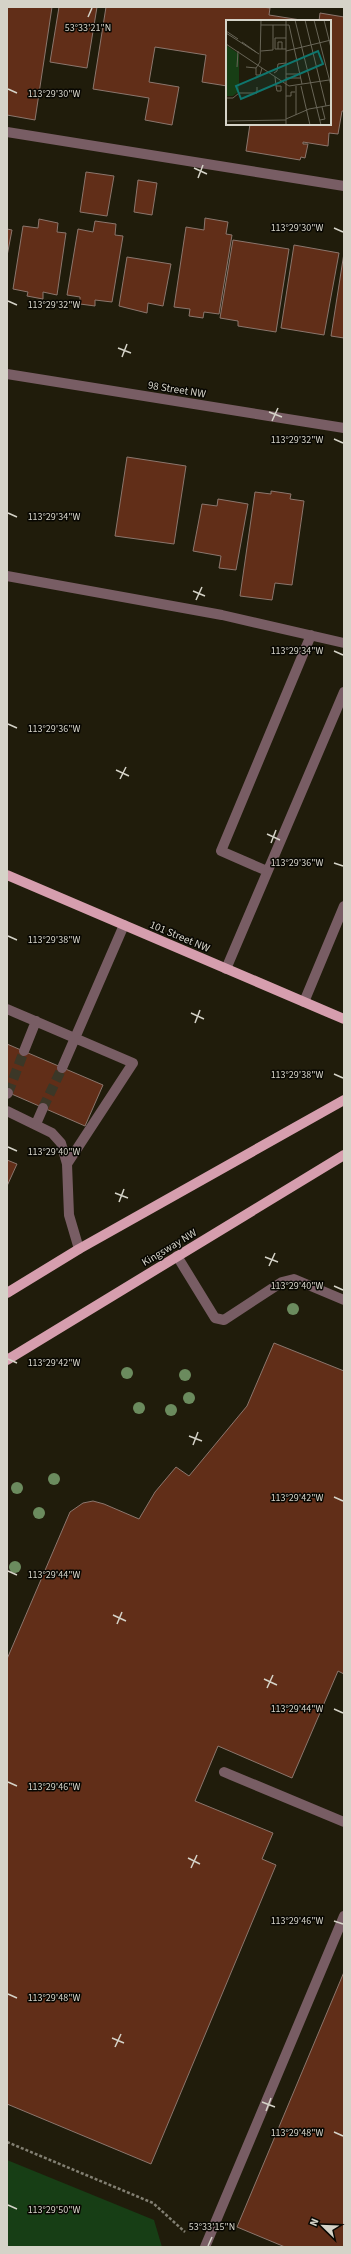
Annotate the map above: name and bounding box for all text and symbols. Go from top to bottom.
inset map [226,20,331,125]
text: 53°33'21"N [65,21,111,35]
text: 113°29'30"W [28,87,80,101]
text: 113°29'30"W [271,221,323,235]
text: 113°29'32"W [28,298,80,312]
street label: 98 Street NW [147,377,207,402]
text: 113°29'32"W [271,433,323,447]
text: 113°29'34"W [28,510,80,524]
text: 113°29'34"W [271,644,323,658]
text: 113°29'36"W [28,722,80,736]
text: 113°29'36"W [271,856,323,870]
street label: 101 Street NW [147,917,213,956]
text: 113°29'38"W [28,933,80,947]
text: 113°29'38"W [271,1068,323,1082]
text: 113°29'40"W [28,1145,80,1159]
street label: Kingsway NW [139,1225,200,1270]
text: 113°29'40"W [271,1279,323,1293]
text: 113°29'42"W [28,1356,80,1370]
text: 113°29'42"W [271,1491,323,1505]
text: 113°29'44"W [28,1568,80,1582]
text: 113°29'44"W [271,1702,323,1716]
text: 113°29'46"W [28,1780,80,1794]
text: 113°29'46"W [271,1914,323,1928]
text: 113°29'48"W [28,1991,80,2005]
text: 113°29'48"W [271,2126,323,2140]
text: 113°29'50"W [28,2203,80,2217]
north arrow [303,2206,343,2246]
text: N [306,2216,323,2229]
text: 53°33'15"N [189,2220,235,2234]

